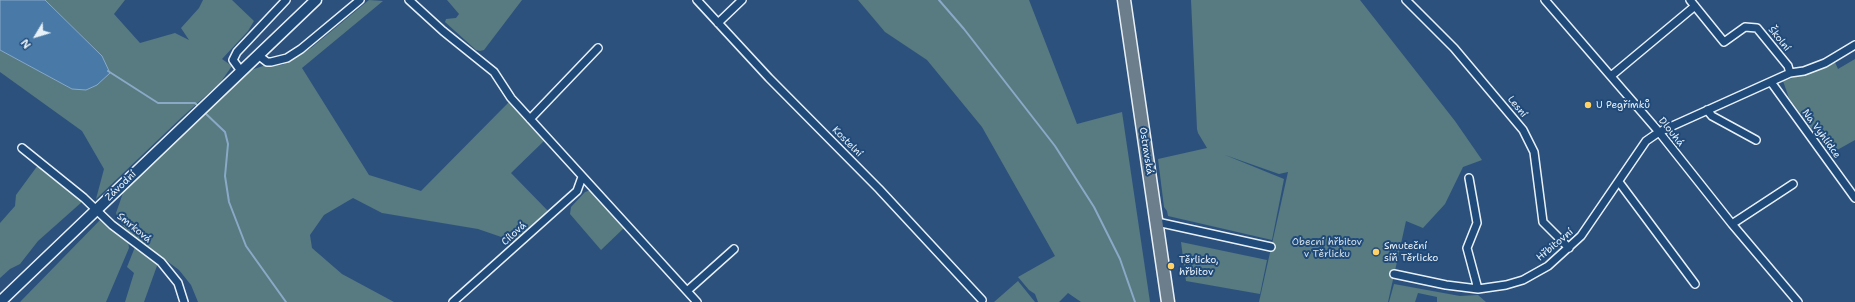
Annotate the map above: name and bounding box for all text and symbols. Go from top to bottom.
north arrow [16,16,56,56]
street label: Školní [1765,24,1793,54]
text: N [18,36,35,52]
street label: Lesní [1505,94,1529,120]
place label: U Pegřímků [1596,99,1650,111]
marker: U Pegřímků [1583,100,1593,110]
street label: Na Vyhlídce [1799,107,1843,161]
street label: Dlouhá [1656,115,1686,149]
street label: Kostelní [829,124,865,160]
street label: Ostravská [1136,126,1156,176]
street label: Závodní [103,168,139,204]
street label: Smrková [114,211,154,245]
street label: Cílová [499,220,529,248]
street label: Hřbitovní [1534,226,1576,264]
park label: Obecní hřbitov v Těrlicku [1292,236,1362,260]
place label: Smuteční síň Těrlicko [1384,240,1438,264]
marker: Smuteční síň Těrlicko [1371,247,1381,257]
place label: Těrlicko, hřbitov [1179,254,1218,278]
marker: Těrlicko, hřbitov [1166,261,1176,271]

